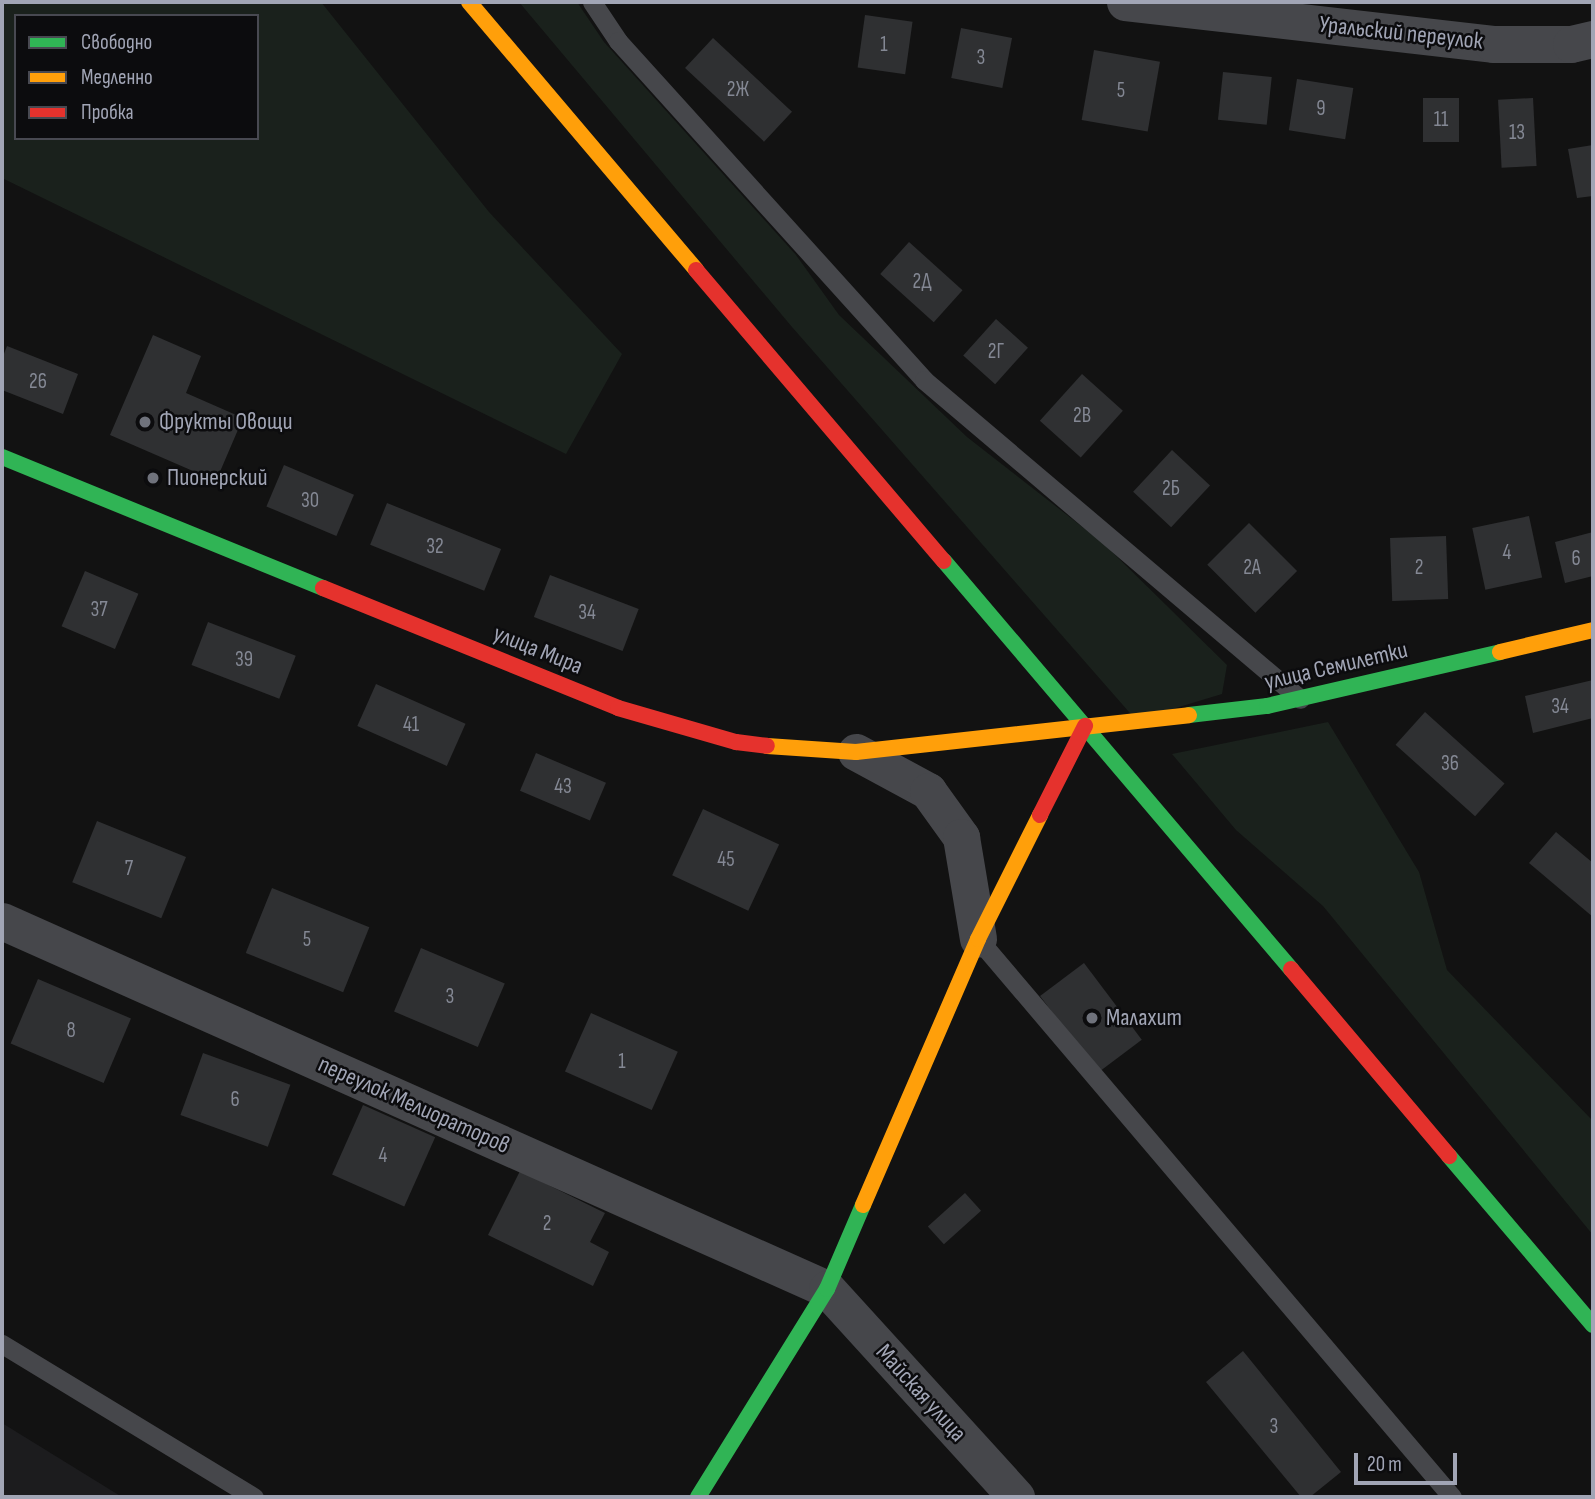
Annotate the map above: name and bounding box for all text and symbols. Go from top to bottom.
street label: Уральский переулок [1318,10,1484,56]
legend [14,14,259,140]
text: Свободно [81,30,152,55]
house number: 1 [880,32,888,58]
house number: 3 [977,45,985,71]
text: Медленно [81,65,153,90]
house number: 2Ж [727,77,749,103]
house number: 5 [1117,78,1125,104]
house number: 9 [1316,96,1326,122]
text: Пробка [81,100,134,125]
house number: 11 [1434,107,1448,133]
house number: 13 [1509,120,1525,146]
house number: 2Д [913,269,931,295]
house number: 2Г [988,339,1004,365]
house number: 26 [29,369,47,395]
house number: 2В [1073,403,1091,429]
place label: Фрукты Овощи [159,408,292,436]
marker: Фрукты Овощи [137,414,153,430]
place label: Пионерский [167,464,268,492]
marker: Пионерский [145,470,161,486]
house number: 2Б [1162,476,1180,502]
house number: 30 [301,488,319,514]
house number: 32 [426,534,444,560]
house number: 4 [1503,540,1511,566]
house number: 6 [1571,546,1581,572]
house number: 2А [1243,555,1261,581]
house number: 2 [1415,555,1423,581]
house number: 37 [90,597,108,623]
house number: 34 [578,600,596,626]
street label: улица Мира [489,619,587,681]
street label: улица Семилетки [1262,636,1410,696]
house number: 39 [235,647,253,673]
house number: 34 [1551,694,1569,720]
house number: 41 [403,712,419,738]
house number: 36 [1441,751,1459,777]
house number: 43 [554,774,572,800]
house number: 45 [717,847,735,873]
house number: 7 [125,856,133,882]
house number: 5 [303,927,311,953]
house number: 3 [446,984,454,1010]
place label: Малахит [1106,1004,1182,1032]
marker: Малахит [1084,1010,1100,1026]
house number: 8 [66,1018,76,1044]
house number: 1 [618,1049,626,1075]
street label: переулок Мелиораторов [314,1050,514,1160]
house number: 6 [230,1087,240,1113]
house number: 4 [379,1143,387,1169]
house number: 2 [543,1211,551,1237]
street label: Майская улица [870,1338,972,1448]
house number: 3 [1270,1414,1278,1440]
scale bar [1357,1440,1460,1484]
text: 20 m [1367,1452,1402,1477]

